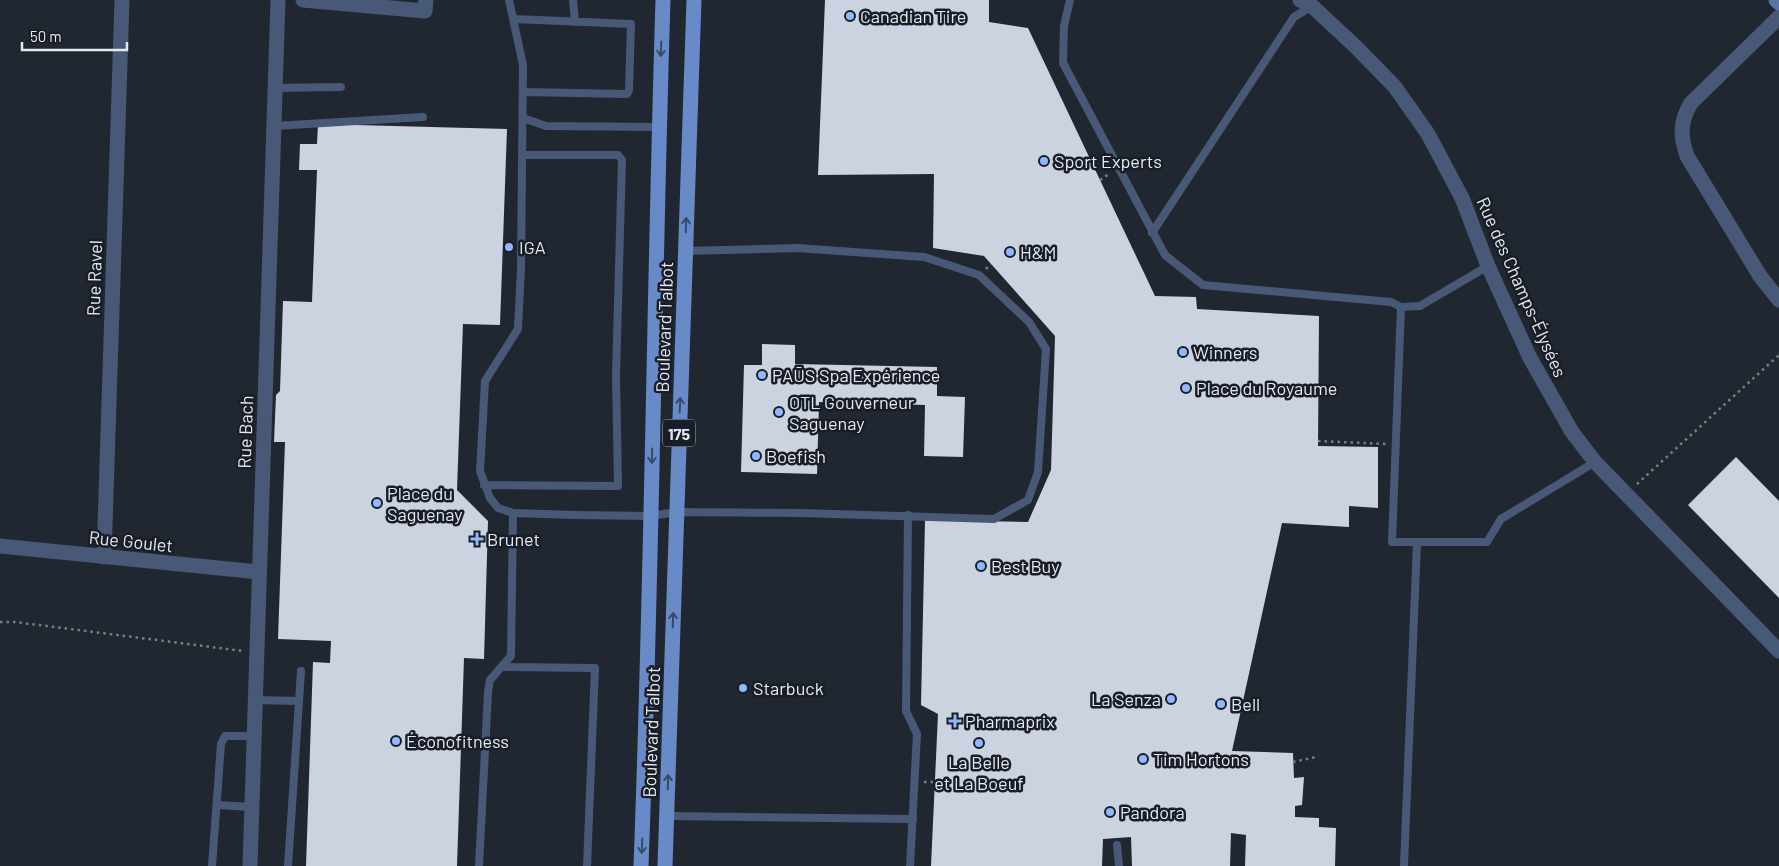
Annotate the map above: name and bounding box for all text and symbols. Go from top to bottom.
place label: Canadian Tire [860,5,966,27]
marker: Canadian Tire [844,10,856,22]
scale bar [22,20,128,52]
text: 50 m [30,27,62,45]
one-way arrow [657,40,666,56]
place label: Sport Experts [1054,150,1162,172]
marker: Sport Experts [1038,155,1050,167]
street label: Rue des Champs-Élysées [1472,194,1572,380]
one-way arrow [682,217,691,233]
place label: IGA [519,236,546,258]
street label: Rue Ravel [82,240,106,316]
marker: IGA [503,241,515,253]
place label: H&M [1020,241,1057,263]
marker: H&M [1004,246,1016,258]
street label: Boulevard Talbot [651,261,677,393]
place label: Winners [1193,341,1257,363]
marker: Winners [1177,346,1189,358]
place label: PAŪS Spa Expérience [772,364,940,386]
marker: PAŪS Spa Expérience [756,369,768,381]
place label: Place du Royaume [1196,377,1337,399]
marker: Place du Royaume [1180,382,1192,394]
place label: OTL Gouverneur Saguenay [789,391,915,434]
street label: Rue Bach [233,395,257,469]
one-way arrow [675,397,685,414]
marker: OTL Gouverneur Saguenay [773,406,785,418]
road number: 175 [663,419,695,446]
place label: Boefish [766,445,826,467]
one-way arrow [648,448,657,464]
marker: Boefish [750,450,762,462]
place label: Place du Saguenay [387,482,463,525]
marker: Place du Saguenay [371,497,383,509]
street label: Rue Goulet [88,526,174,556]
place label: Brunet [487,528,540,550]
marker: Brunet [471,533,483,545]
place label: Best Buy [991,555,1060,577]
marker: Best Buy [975,560,987,572]
one-way arrow [668,612,678,628]
street label: Boulevard Talbot [638,666,664,798]
place label: Starbuck [753,677,824,699]
marker: Starbuck [737,682,749,694]
place label: La Senza [1091,688,1161,710]
marker: La Senza [1165,693,1177,705]
place label: Bell [1231,693,1260,715]
marker: Bell [1215,698,1227,710]
place label: Pharmaprix [965,710,1055,732]
marker: Pharmaprix [949,715,961,727]
place label: Éconofitness [406,730,509,752]
marker: Éconofitness [390,735,402,747]
marker: La Belle et La Boeuf [973,737,985,749]
place label: Tim Hortons [1153,748,1249,770]
place label: La Belle et La Boeuf [934,751,1024,794]
marker: Tim Hortons [1137,753,1149,765]
one-way arrow [663,775,673,791]
place label: Pandora [1120,801,1185,823]
marker: Pandora [1104,806,1116,818]
one-way arrow [637,838,646,854]

